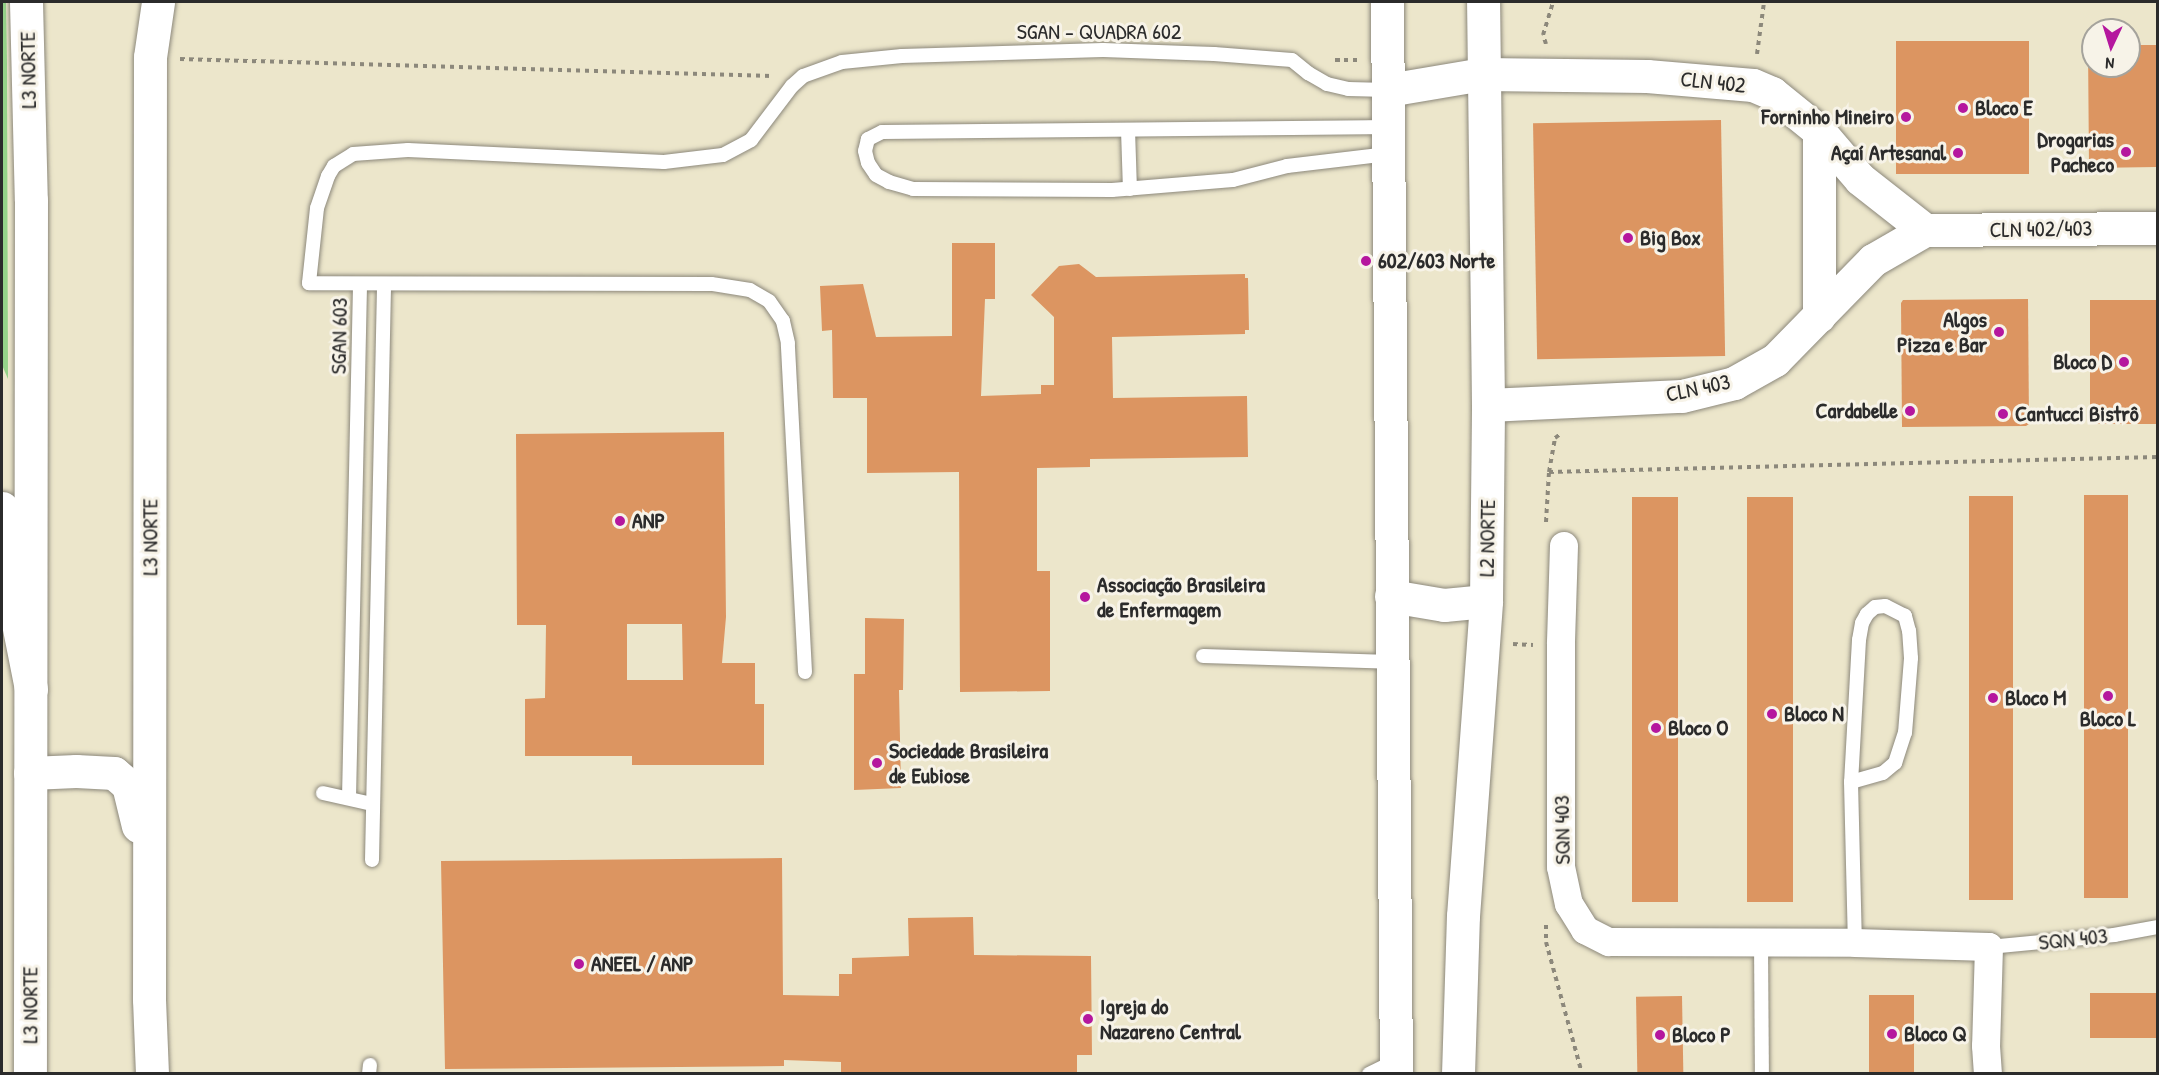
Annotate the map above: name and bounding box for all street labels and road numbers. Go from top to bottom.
street label: SGAN - QUADRA 602 [1017,19,1181,45]
street label: L3 NORTE [14,31,42,109]
street label: CLN 402 [1679,65,1747,99]
street label: CLN 402/403 [1989,215,2093,243]
street label: SGAN 603 [325,297,353,375]
street label: CLN 403 [1663,368,1733,408]
street label: L3 NORTE [137,498,163,576]
street label: L2 NORTE [1473,499,1501,577]
street label: SQN 403 [1548,795,1576,865]
street label: SQN 403 [2037,922,2109,956]
street label: L3 NORTE [17,966,43,1044]

